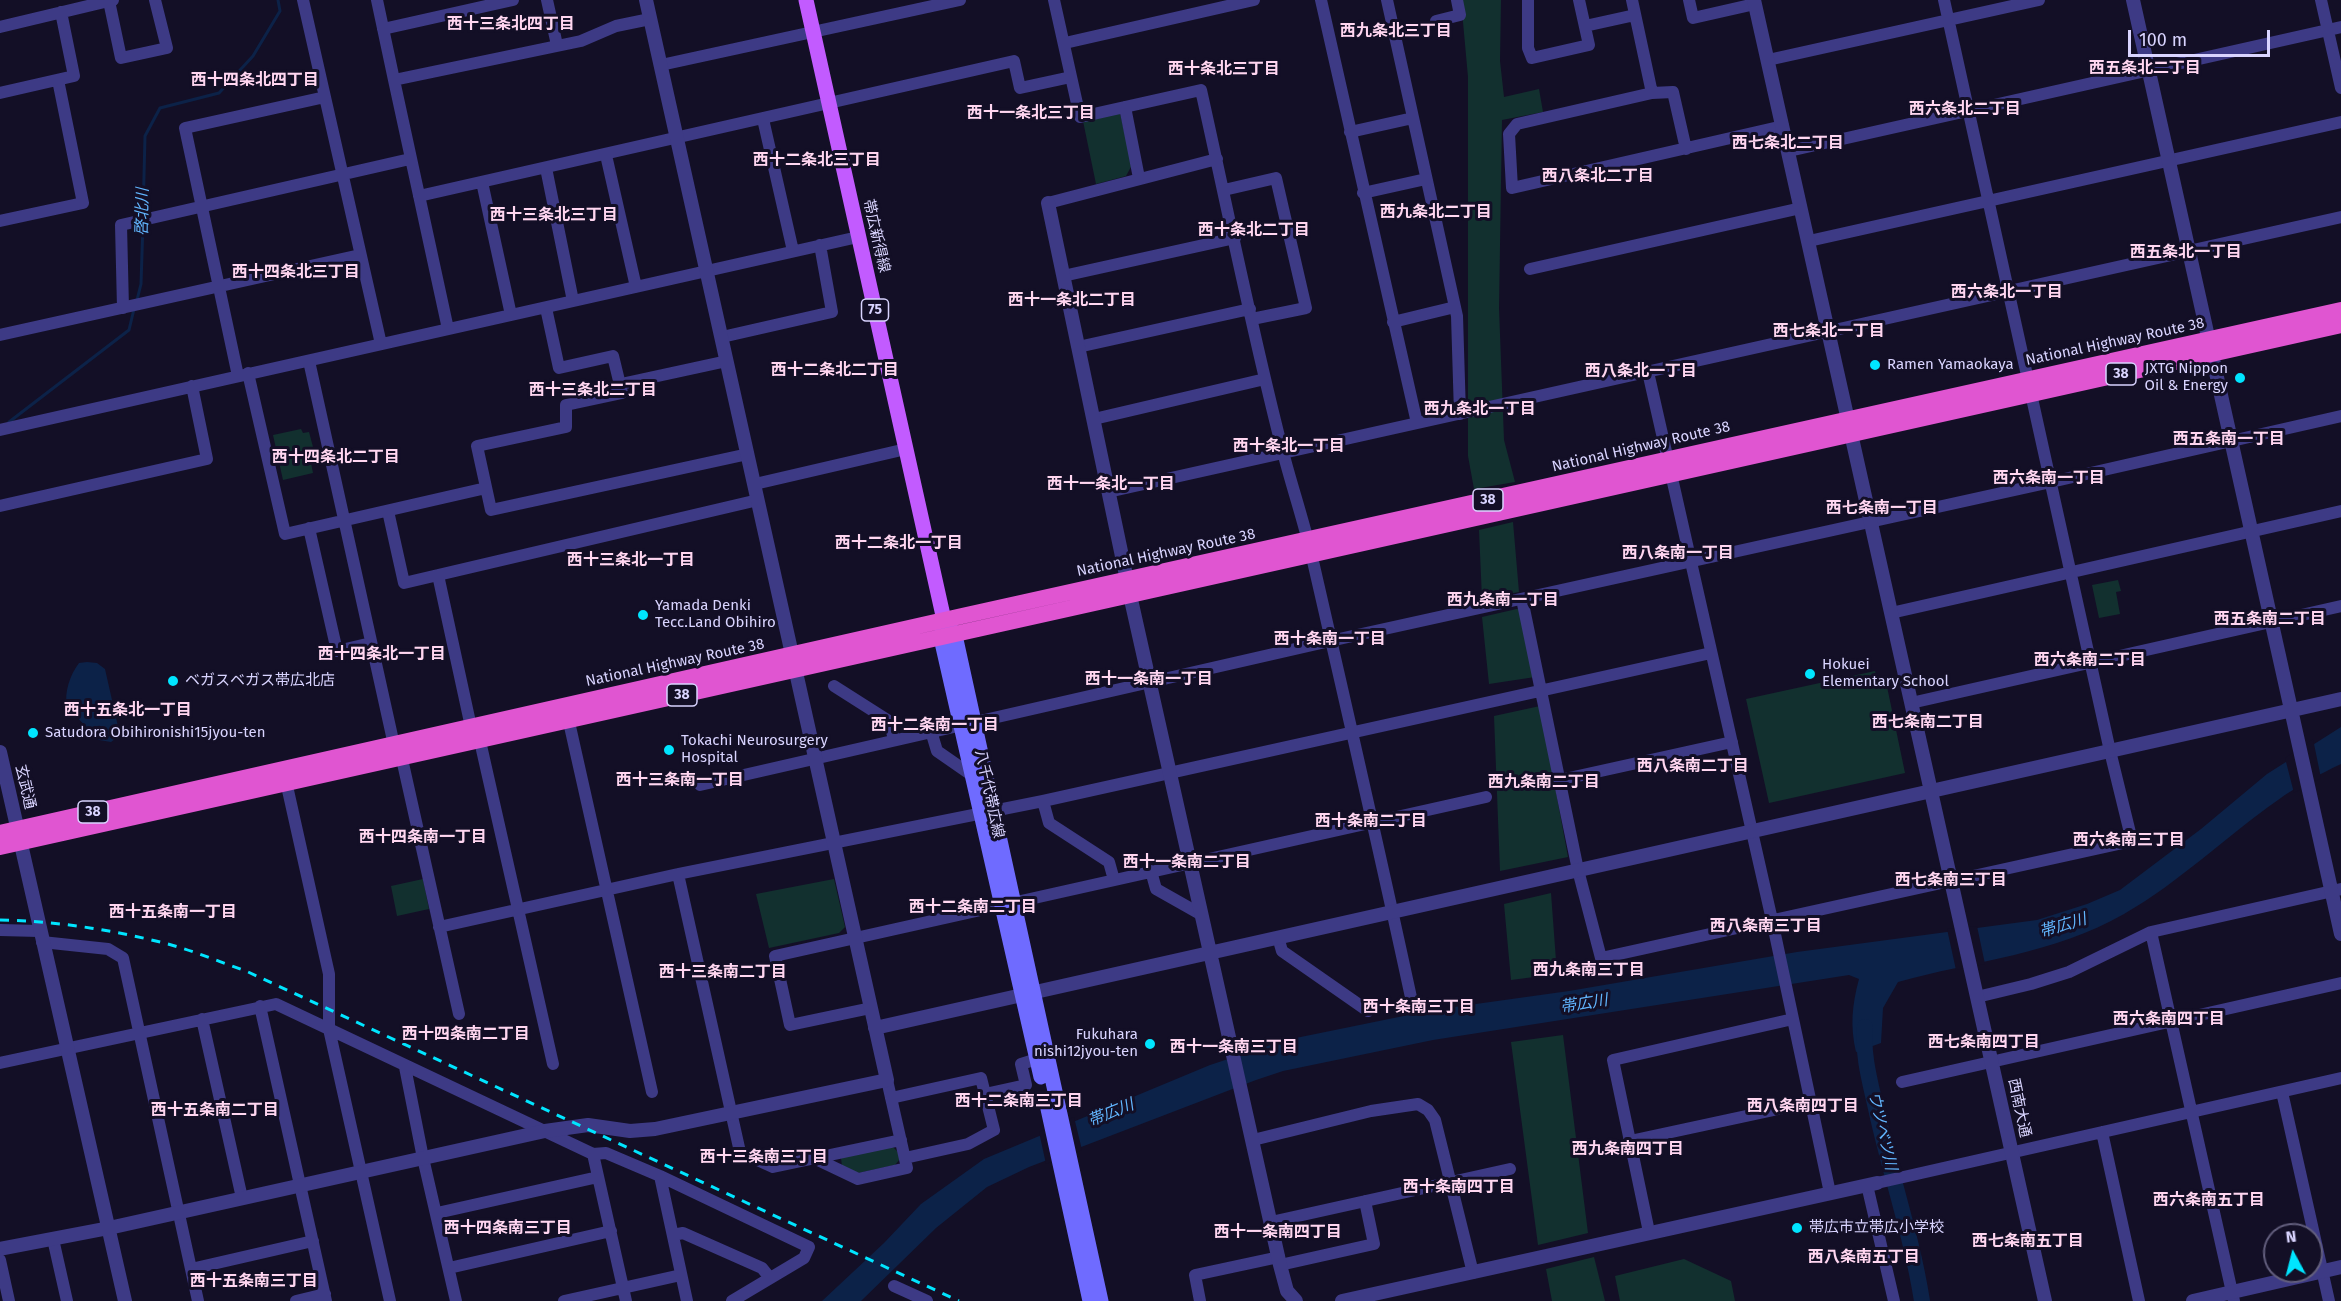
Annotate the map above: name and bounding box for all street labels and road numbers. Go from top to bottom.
street label: 帯広新得線 [859,197,893,275]
road number: 75 [862,299,888,321]
street label: National Highway Route 38 [2024,314,2206,370]
road number: 38 [2106,363,2136,385]
street label: National Highway Route 38 [1550,418,1732,476]
road number: 38 [1473,489,1503,511]
street label: National Highway Route 38 [1075,525,1257,581]
street label: National Highway Route 38 [584,635,766,691]
road number: 38 [667,684,697,706]
street label: 八千代帯広線 [971,748,1007,840]
street label: 玄武通 [11,763,39,811]
road number: 38 [78,801,108,823]
street label: 西南大通 [2004,1077,2034,1139]

